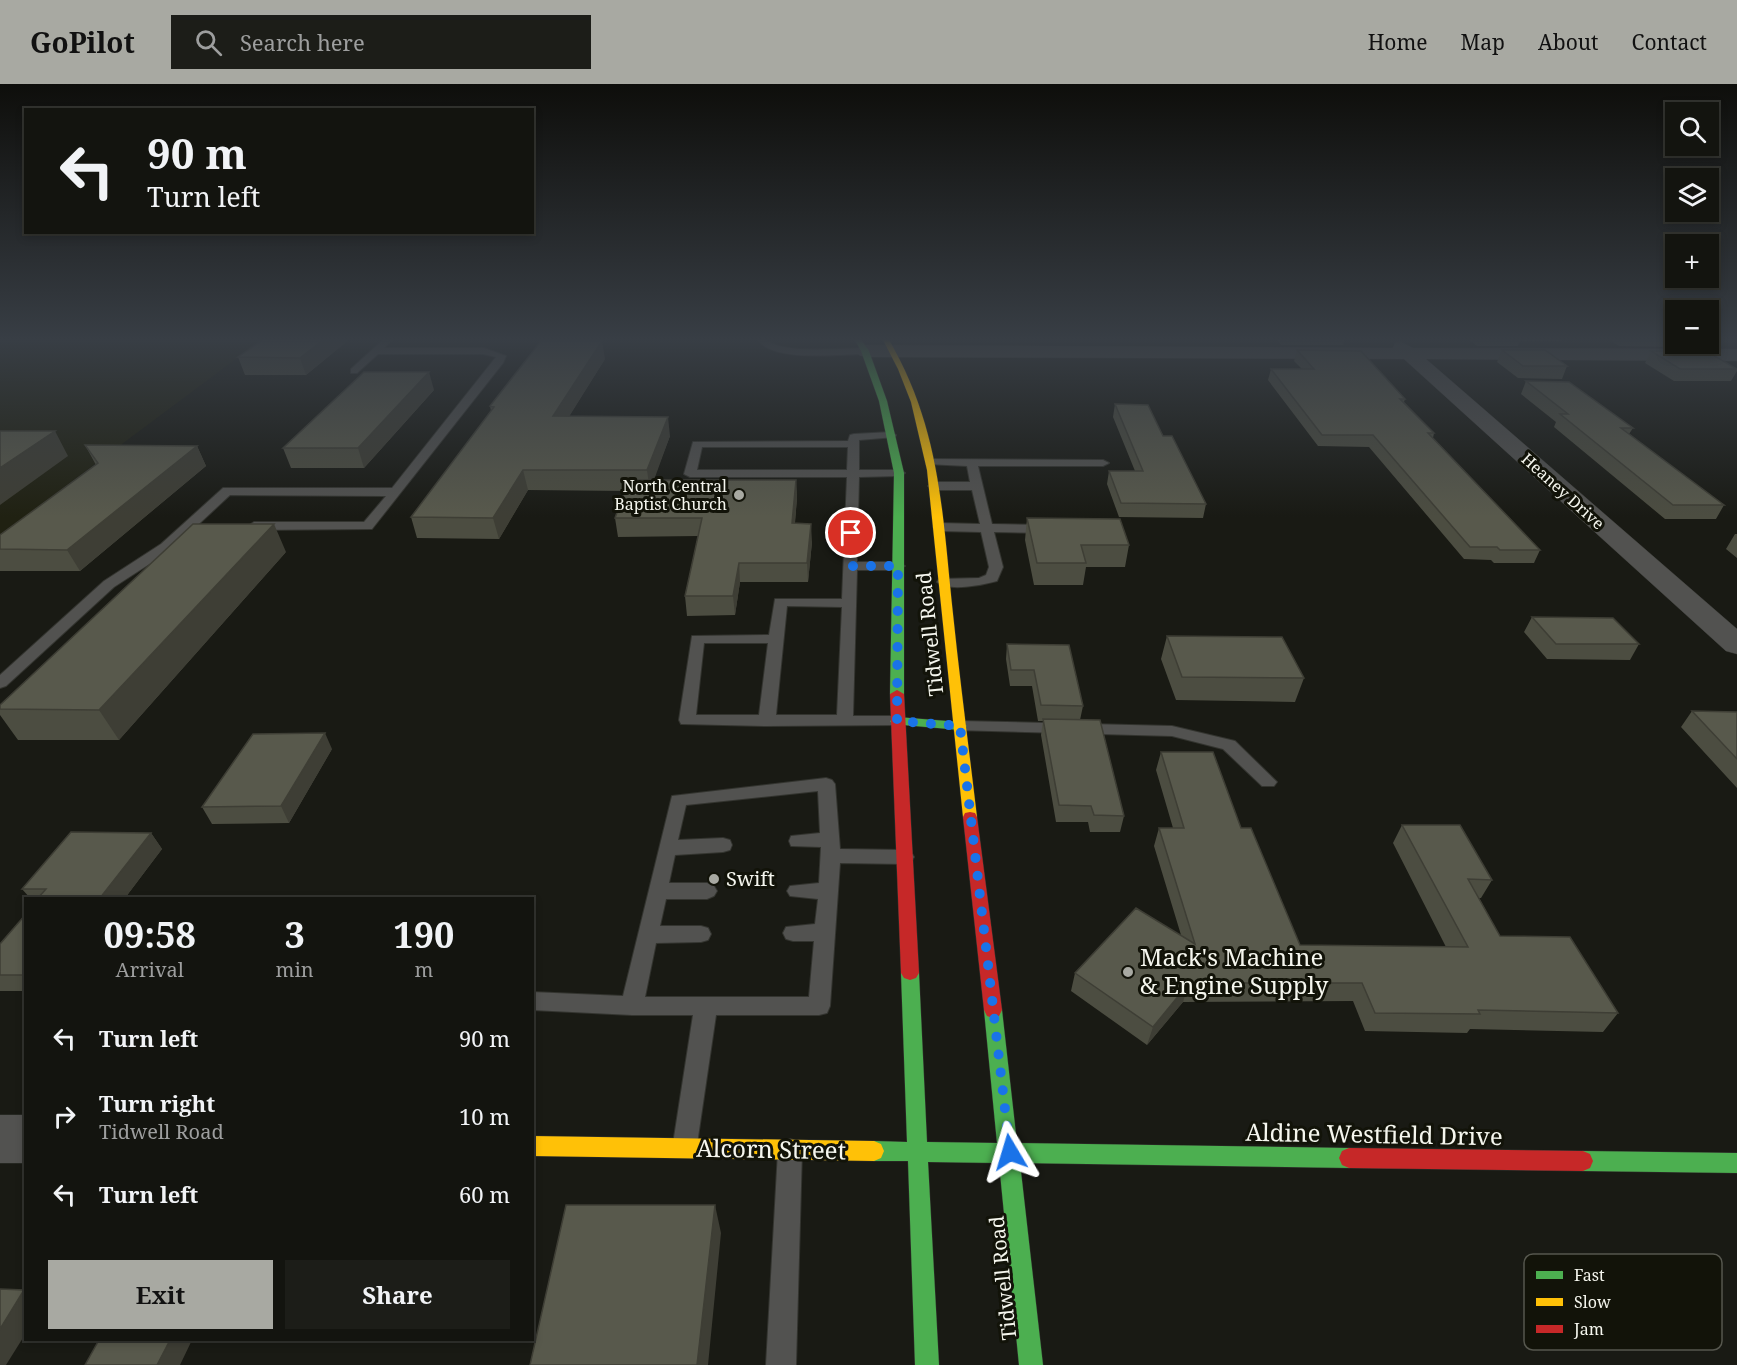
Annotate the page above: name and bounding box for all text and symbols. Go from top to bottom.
search box [171,15,591,69]
text: GoPilot [30,23,135,61]
icon: search [192,26,225,59]
text: Search here [240,27,365,57]
text: Home [1368,28,1428,56]
text: Map [1461,28,1505,56]
text: About [1538,28,1599,56]
text: Contact [1632,28,1707,56]
map controls [1665,102,1719,354]
button: search [1665,102,1719,156]
text: 90 m [147,124,247,181]
icon: left [48,132,126,210]
button: layers [1665,168,1719,222]
text: Turn left [147,178,260,215]
button: + [1665,234,1719,288]
button: − [1665,300,1719,354]
street label: Heaney Drive [1517,448,1609,534]
place label: North Central Baptist Church [614,475,727,515]
marker: North Central Baptist Church [732,488,746,502]
pin [825,507,876,558]
icon: arrive [834,516,867,549]
street label: Tidwell Road [910,571,949,697]
place label: Swift [726,865,775,892]
marker: Swift [707,872,721,886]
text: 09:58 [104,910,196,959]
text: 3 [284,910,305,959]
text: 190 [393,910,454,959]
place label: Mack's Machine & Engine Supply [1140,940,1329,1001]
text: Arrival [116,956,184,983]
text: min [276,956,314,983]
text: m [414,956,433,983]
marker: Mack's Machine & Engine Supply [1121,965,1135,979]
icon: left [48,1022,81,1055]
text: Turn left [99,1023,198,1053]
text: 90 m [459,1023,510,1053]
text: Turn right [99,1088,215,1118]
icon: right [48,1100,81,1133]
text: 10 m [459,1101,510,1131]
street label: Aldine Westfield Drive [1245,1115,1503,1152]
text: Tidwell Road [99,1118,224,1145]
position arrow [978,1120,1042,1184]
street label: Alcorn Street [696,1131,846,1166]
icon: left [48,1178,81,1211]
text: Turn left [99,1179,198,1209]
text: 60 m [459,1179,510,1209]
street label: Tidwell Road [983,1215,1022,1341]
legend [1524,1254,1722,1350]
button: Exit [48,1260,273,1329]
button: Share [285,1260,510,1329]
text: Fast [1574,1264,1605,1286]
text: Slow [1574,1291,1611,1313]
text: Jam [1573,1318,1604,1340]

